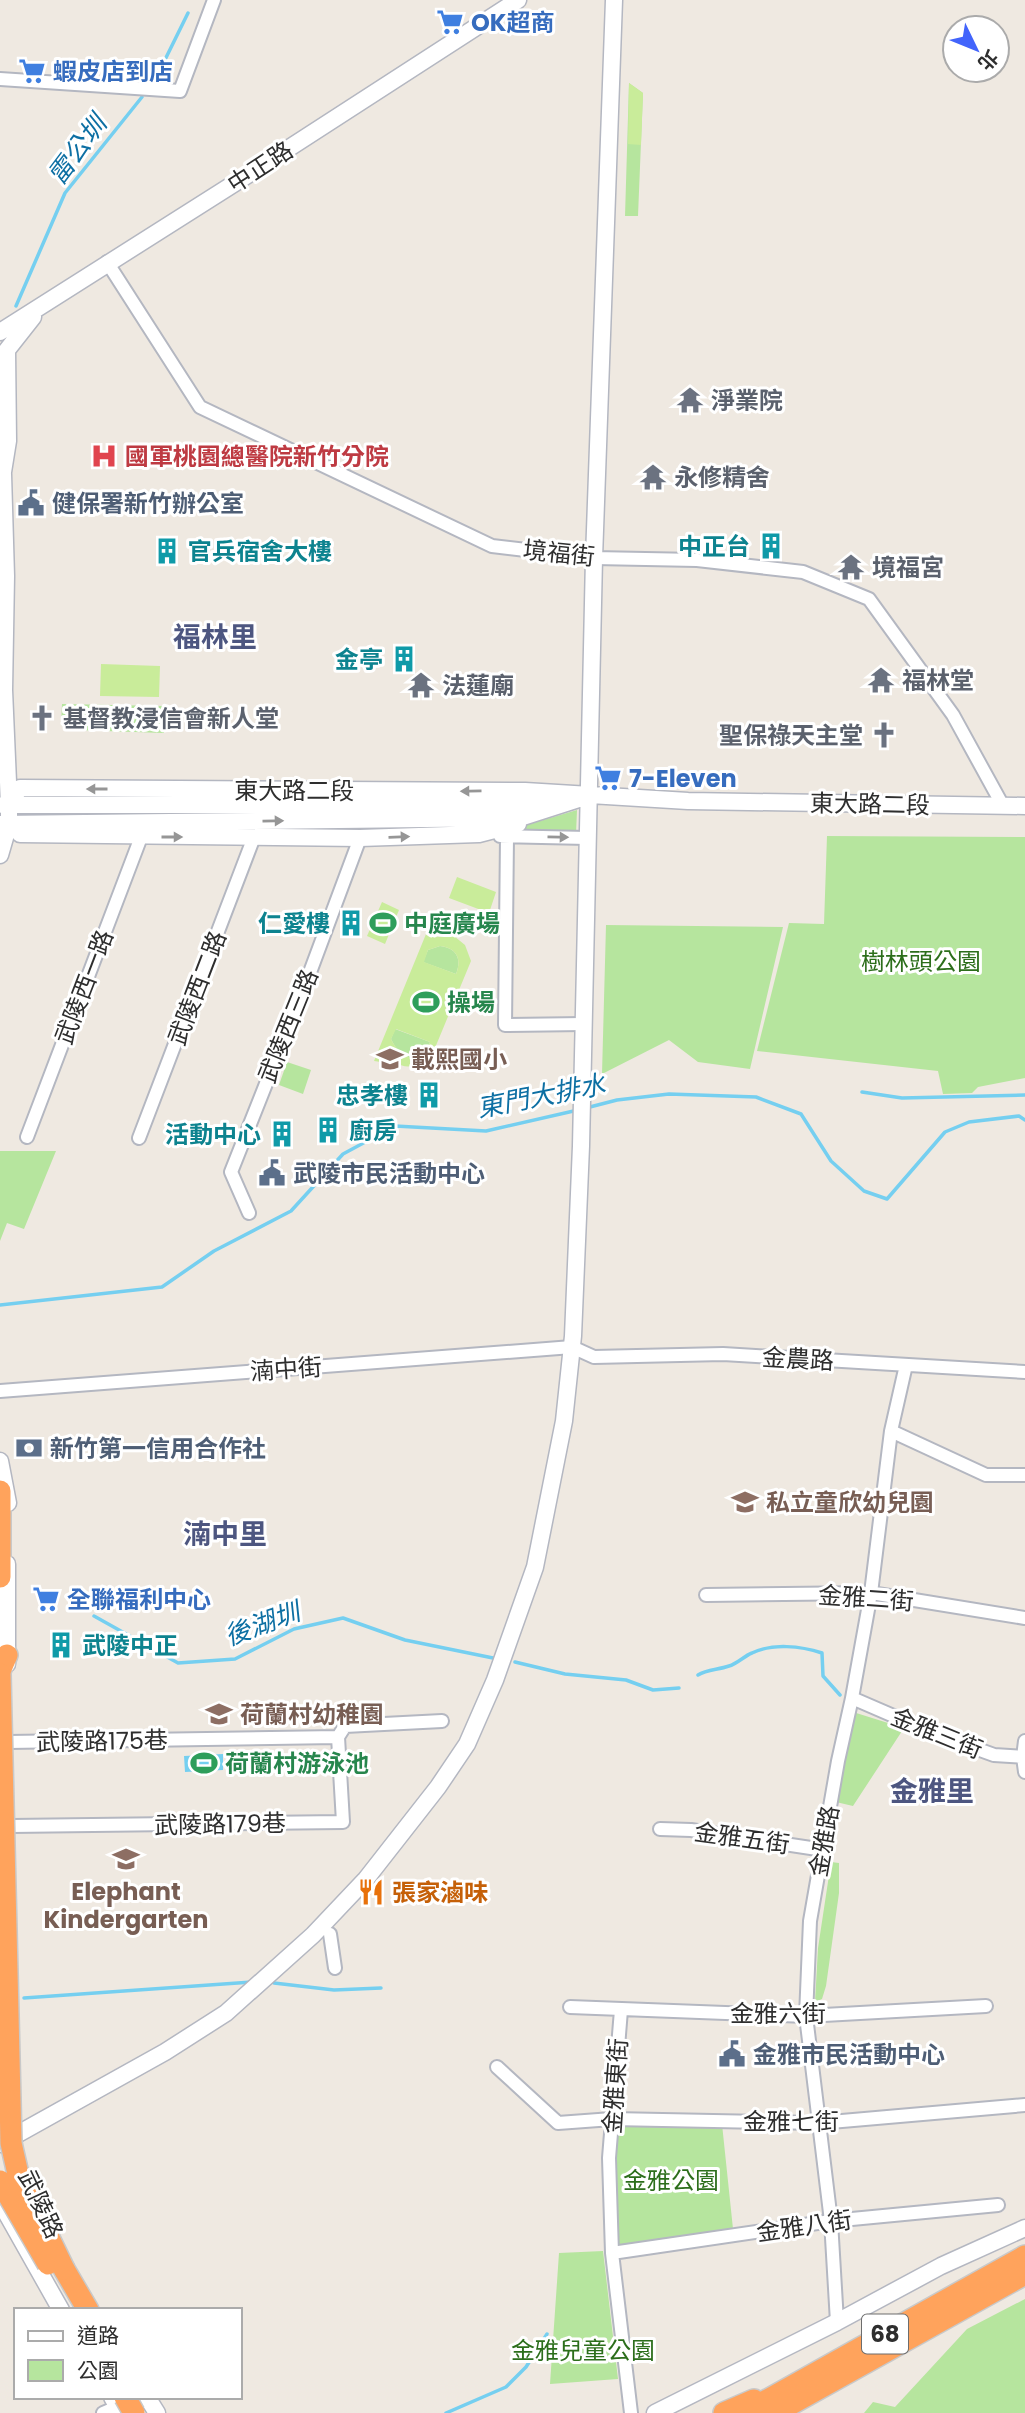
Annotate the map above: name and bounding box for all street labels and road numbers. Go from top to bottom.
street label: 中正路 [221,134,299,200]
street label: 境福街 [521,533,597,573]
street label: 東大路二段 [234,774,354,807]
street label: 東大路二段 [810,786,930,822]
street label: 武陵西一路 [47,925,121,1049]
street label: 武陵西二路 [160,926,234,1050]
street label: 武陵西三路 [250,964,326,1088]
street label: 金農路 [761,1341,835,1377]
street label: 湳中街 [249,1350,323,1388]
street label: 金雅二街 [817,1578,915,1618]
street label: 金雅三街 [886,1700,988,1766]
street label: 武陵路175巷 [36,1723,168,1759]
street label: 金雅路 [801,1803,847,1879]
street label: 武陵路179巷 [154,1806,286,1842]
street label: 金雅五街 [692,1815,792,1861]
street label: 金雅六街 [730,1997,826,2030]
street label: 金雅東街 [595,2037,635,2135]
street label: 金雅七街 [743,2105,839,2138]
street label: 武陵路 [11,2164,71,2244]
street label: 金雅八街 [754,2203,854,2249]
road number: 68 [862,2314,908,2354]

